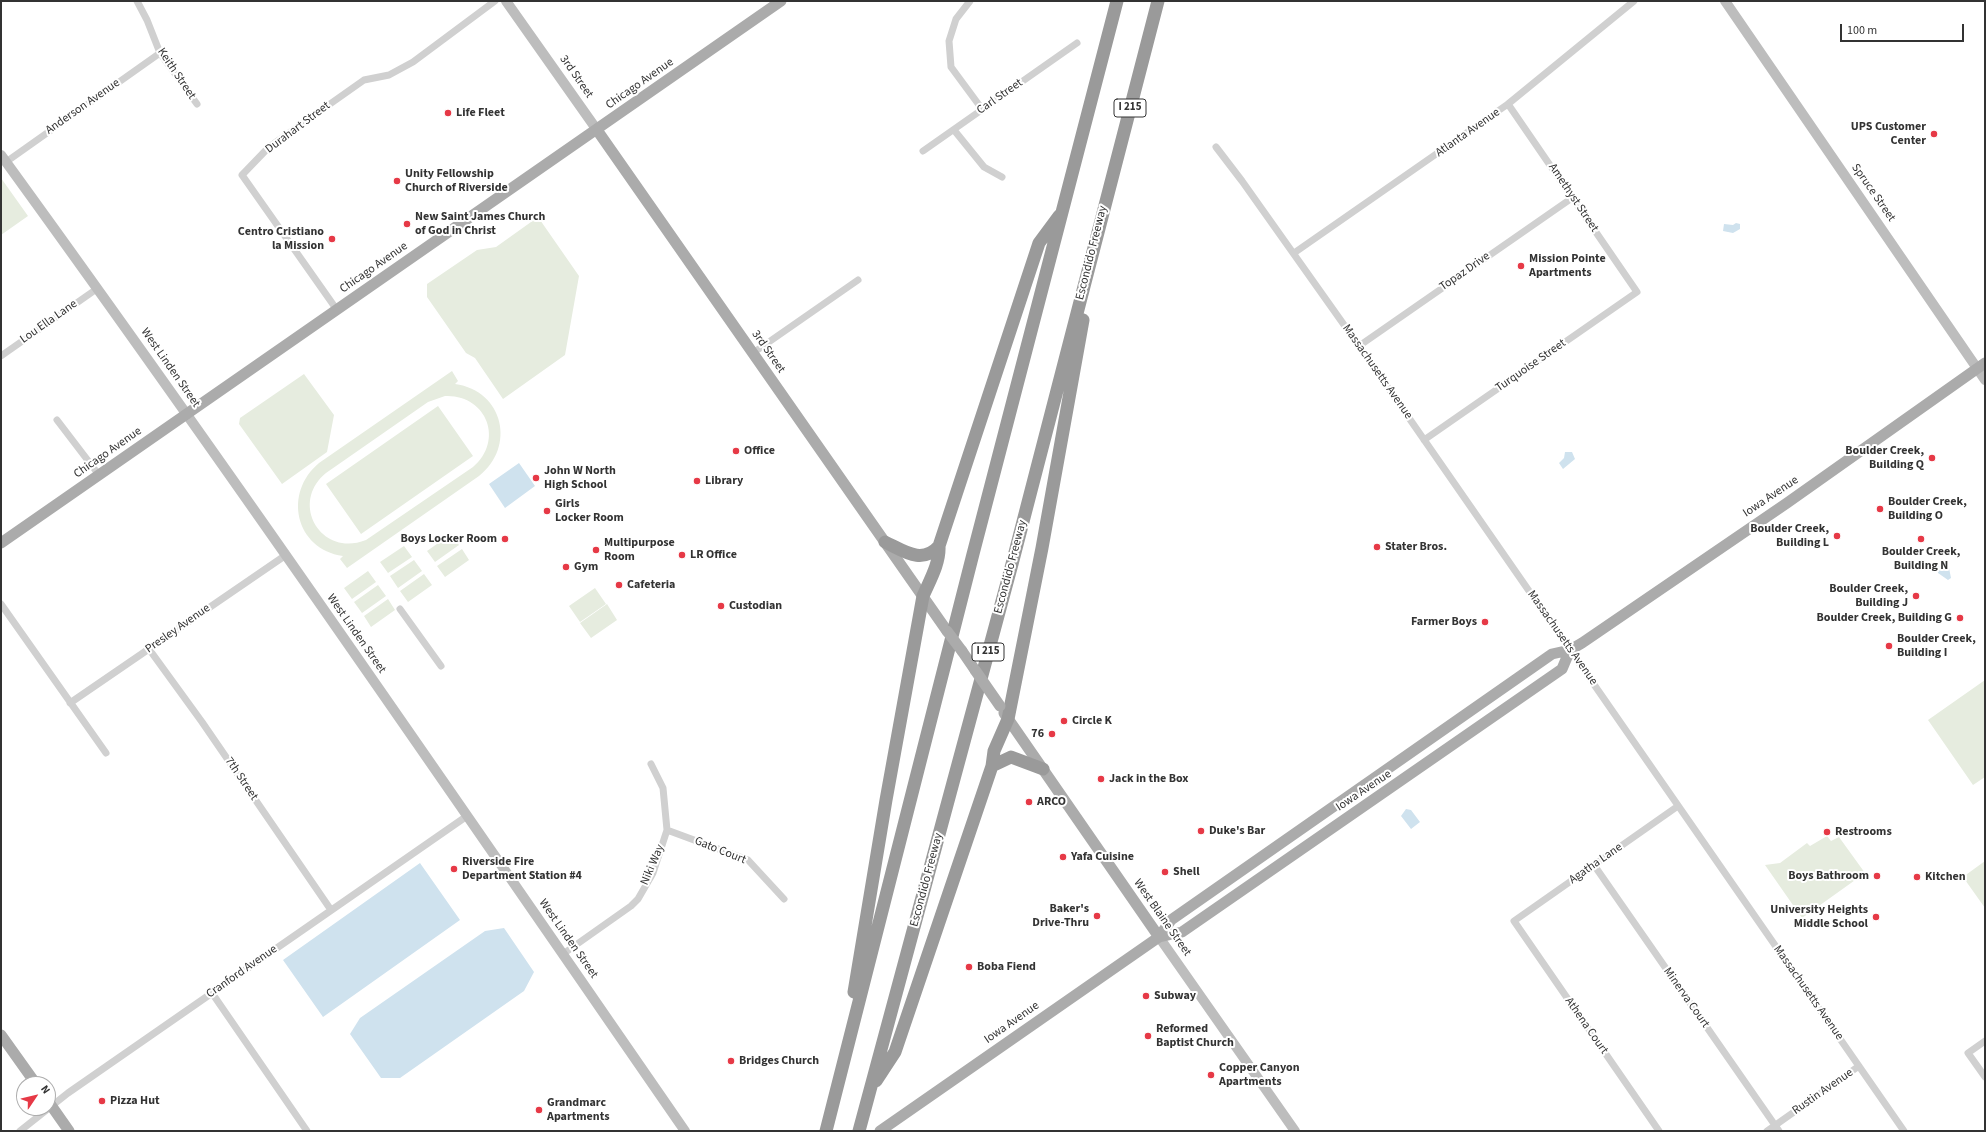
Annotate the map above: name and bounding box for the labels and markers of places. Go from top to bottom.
place label: Life Fleet [456,106,505,120]
marker: Life Fleet [443,108,453,118]
place label: UPS Customer Center [1851,120,1926,148]
marker: UPS Customer Center [1929,129,1939,139]
place label: Unity Fellowship Church of Riverside [405,167,508,195]
marker: Unity Fellowship Church of Riverside [392,176,402,186]
place label: New Saint James Church of God in Christ [415,210,545,238]
marker: New Saint James Church of God in Christ [402,219,412,229]
place label: Centro Cristiano la Mission [238,225,324,253]
marker: Centro Cristiano la Mission [327,234,337,244]
place label: Mission Pointe Apartments [1529,252,1606,280]
marker: Mission Pointe Apartments [1516,261,1526,271]
place label: Office [744,444,775,458]
place label: Boulder Creek, Building Q [1845,444,1924,472]
marker: Office [731,446,741,456]
marker: Boulder Creek, Building Q [1927,453,1937,463]
place label: John W North High School [544,464,616,492]
marker: John W North High School [531,473,541,483]
place label: Library [705,474,743,488]
marker: Library [692,476,702,486]
place label: Boulder Creek, Building O [1888,495,1967,523]
place label: Girls Locker Room [555,497,624,525]
marker: Boulder Creek, Building O [1875,504,1885,514]
marker: Girls Locker Room [542,506,552,516]
place label: Boulder Creek, Building L [1750,522,1829,550]
marker: Boulder Creek, Building L [1832,531,1842,541]
place label: Boys Locker Room [400,532,497,546]
marker: Boys Locker Room [500,534,510,544]
marker: Boulder Creek, Building N [1916,534,1926,544]
place label: Multipurpose Room [604,536,675,564]
place label: Stater Bros. [1385,540,1447,554]
marker: Stater Bros. [1372,542,1382,552]
marker: Multipurpose Room [591,545,601,555]
place label: Boulder Creek, Building N [1882,545,1960,573]
place label: LR Office [690,548,737,562]
marker: LR Office [677,550,687,560]
place label: Gym [574,560,598,574]
marker: Gym [561,562,571,572]
place label: Cafeteria [627,578,675,592]
marker: Cafeteria [614,580,624,590]
place label: Boulder Creek, Building J [1829,582,1908,610]
marker: Boulder Creek, Building J [1911,591,1921,601]
place label: Custodian [729,599,782,613]
marker: Custodian [716,601,726,611]
place label: Boulder Creek, Building G [1817,611,1952,625]
marker: Boulder Creek, Building G [1955,613,1965,623]
place label: Farmer Boys [1411,615,1477,629]
marker: Farmer Boys [1480,617,1490,627]
place label: Boulder Creek, Building I [1897,632,1976,660]
marker: Boulder Creek, Building I [1884,641,1894,651]
place label: Circle K [1072,714,1112,728]
marker: Circle K [1059,716,1069,726]
place label: 76 [1031,727,1044,741]
marker: 76 [1047,729,1057,739]
place label: Jack in the Box [1109,772,1188,786]
marker: Jack in the Box [1096,774,1106,784]
place label: ARCO [1037,795,1066,809]
marker: ARCO [1024,797,1034,807]
place label: Duke's Bar [1209,824,1265,838]
place label: Restrooms [1835,825,1892,839]
marker: Duke's Bar [1196,826,1206,836]
marker: Restrooms [1822,827,1832,837]
place label: Yafa Cuisine [1071,850,1134,864]
marker: Yafa Cuisine [1058,852,1068,862]
place label: Riverside Fire Department Station #4 [462,855,582,883]
marker: Riverside Fire Department Station #4 [449,864,459,874]
place label: Shell [1173,865,1200,879]
marker: Shell [1160,867,1170,877]
place label: Boys Bathroom [1788,869,1869,883]
place label: Kitchen [1925,870,1966,884]
marker: Boys Bathroom [1872,871,1882,881]
marker: Kitchen [1912,872,1922,882]
place label: Baker's Drive-Thru [1032,902,1089,930]
place label: University Heights Middle School [1770,903,1868,931]
marker: Baker's Drive-Thru [1092,911,1102,921]
marker: University Heights Middle School [1871,912,1881,922]
place label: Boba Fiend [977,960,1036,974]
marker: Boba Fiend [964,962,974,972]
place label: Subway [1154,989,1196,1003]
marker: Subway [1141,991,1151,1001]
place label: Reformed Baptist Church [1156,1022,1234,1050]
marker: Reformed Baptist Church [1143,1031,1153,1041]
place label: Bridges Church [739,1054,819,1068]
marker: Bridges Church [726,1056,736,1066]
place label: Copper Canyon Apartments [1219,1061,1300,1089]
marker: Copper Canyon Apartments [1206,1070,1216,1080]
place label: Pizza Hut [110,1094,160,1108]
marker: Pizza Hut [97,1096,107,1106]
place label: Grandmarc Apartments [547,1096,609,1124]
marker: Grandmarc Apartments [534,1105,544,1115]

